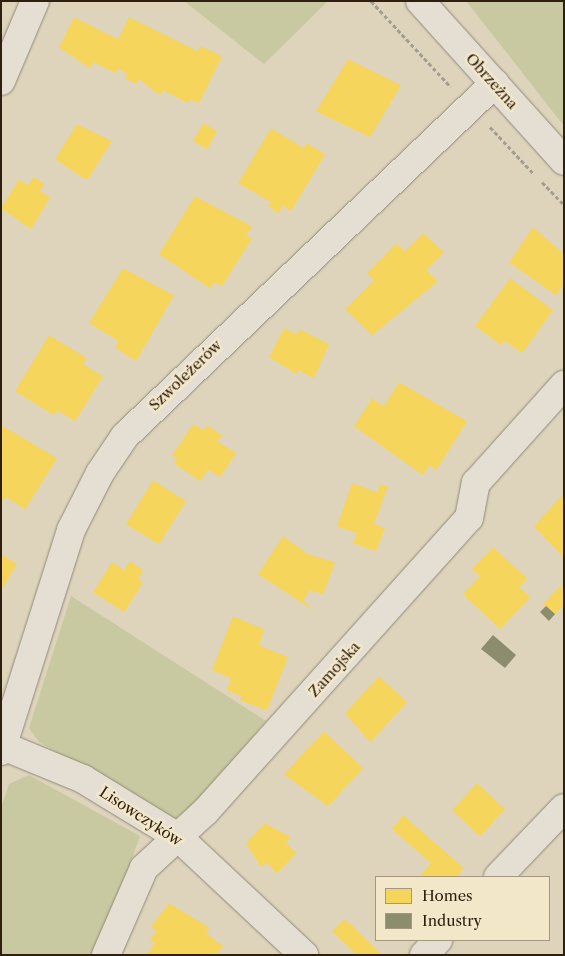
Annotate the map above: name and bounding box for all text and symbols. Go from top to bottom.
street label: Obrzeżna [462,49,522,113]
street label: Szwoleżerów [145,336,225,414]
street label: Zamojska [304,638,364,700]
street label: Lisowczyków [96,783,186,849]
legend [375,876,550,941]
text: Homes [422,886,473,905]
text: Industry [422,911,482,930]

